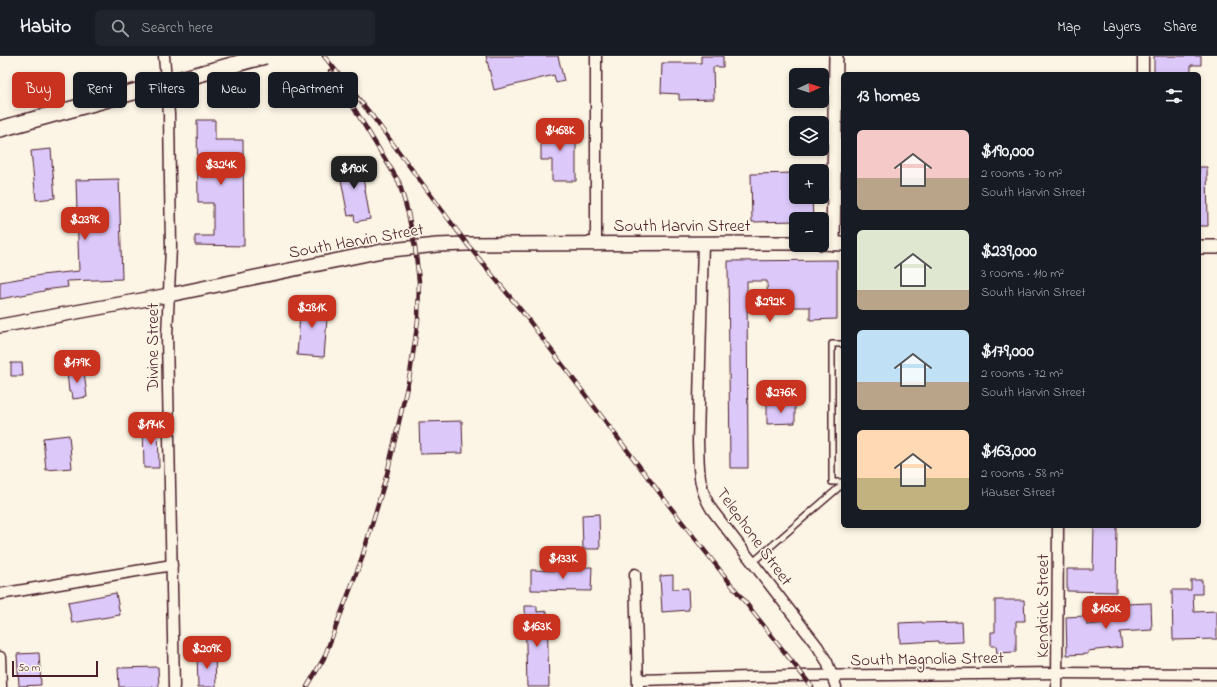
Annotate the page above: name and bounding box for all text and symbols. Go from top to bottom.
search box [95,10,375,46]
text: Habito [20,14,71,41]
icon: search [109,17,131,39]
text: Search here [141,17,213,39]
text: Map [1057,17,1081,38]
text: Layers [1103,17,1141,38]
text: Share [1163,17,1197,38]
north arrow [789,68,829,108]
map controls [789,68,829,252]
chip: Buy [12,72,65,108]
chip: Rent [73,72,127,108]
chip: Filters [135,72,199,108]
chip: New [207,72,260,108]
chip: Apartment [268,72,358,108]
text: 13 homes [857,84,920,109]
icon: filters [1163,85,1185,107]
button: layers [789,116,829,156]
pin: $468K [532,118,588,152]
text: $468K [545,121,575,140]
text: $190,000 [981,139,1034,164]
icon: home [889,146,937,194]
pin: $324K [193,152,249,186]
text: $324K [205,155,237,174]
pin: $190K [326,156,382,190]
text: $190K [340,159,368,178]
button: + [789,164,829,204]
text: 2 rooms · 70 m² [981,164,1062,183]
text: South Harvin Street [981,183,1086,202]
pin: $239K [57,207,113,241]
text: $239K [70,210,100,229]
button: − [789,212,829,252]
street label: South Harvin Street [614,214,751,239]
street label: South Harvin Street [287,217,426,266]
text: $239,000 [981,239,1037,264]
icon: home [889,246,937,294]
text: 3 rooms · 110 m² [981,264,1064,283]
text: South Harvin Street [981,283,1086,302]
pin: $292K [742,289,798,323]
text: $292K [754,292,786,311]
pin: $281K [284,295,340,329]
text: $281K [297,298,327,317]
street label: Divine Street [141,303,166,392]
text: $179,000 [981,339,1034,364]
icon: home [889,346,937,394]
pin: $179K [49,350,105,384]
text: $179K [63,353,91,372]
text: 2 rooms · 72 m² [981,364,1063,383]
pin: $276K [753,380,809,414]
text: $276K [765,383,797,402]
text: South Harvin Street [981,383,1086,402]
pin: $194K [123,412,179,446]
text: $194K [137,415,165,434]
text: $163,000 [981,439,1036,464]
icon: home [889,446,937,494]
text: 2 rooms · 58 m² [981,464,1064,483]
street label: Telephone Street [709,482,798,592]
text: Hauser Street [981,483,1055,502]
pin: $133K [535,546,591,580]
text: $133K [548,549,578,568]
street label: Kendrick Street [1031,554,1056,658]
pin: $160K [1078,596,1134,630]
text: $160K [1091,599,1121,618]
pin: $163K [509,614,565,648]
text: $163K [522,617,552,636]
pin: $209K [179,636,235,670]
text: $209K [192,639,222,658]
street label: South Magnolia Street [850,646,1004,675]
scale bar [12,659,98,678]
text: 50 m [18,660,40,676]

